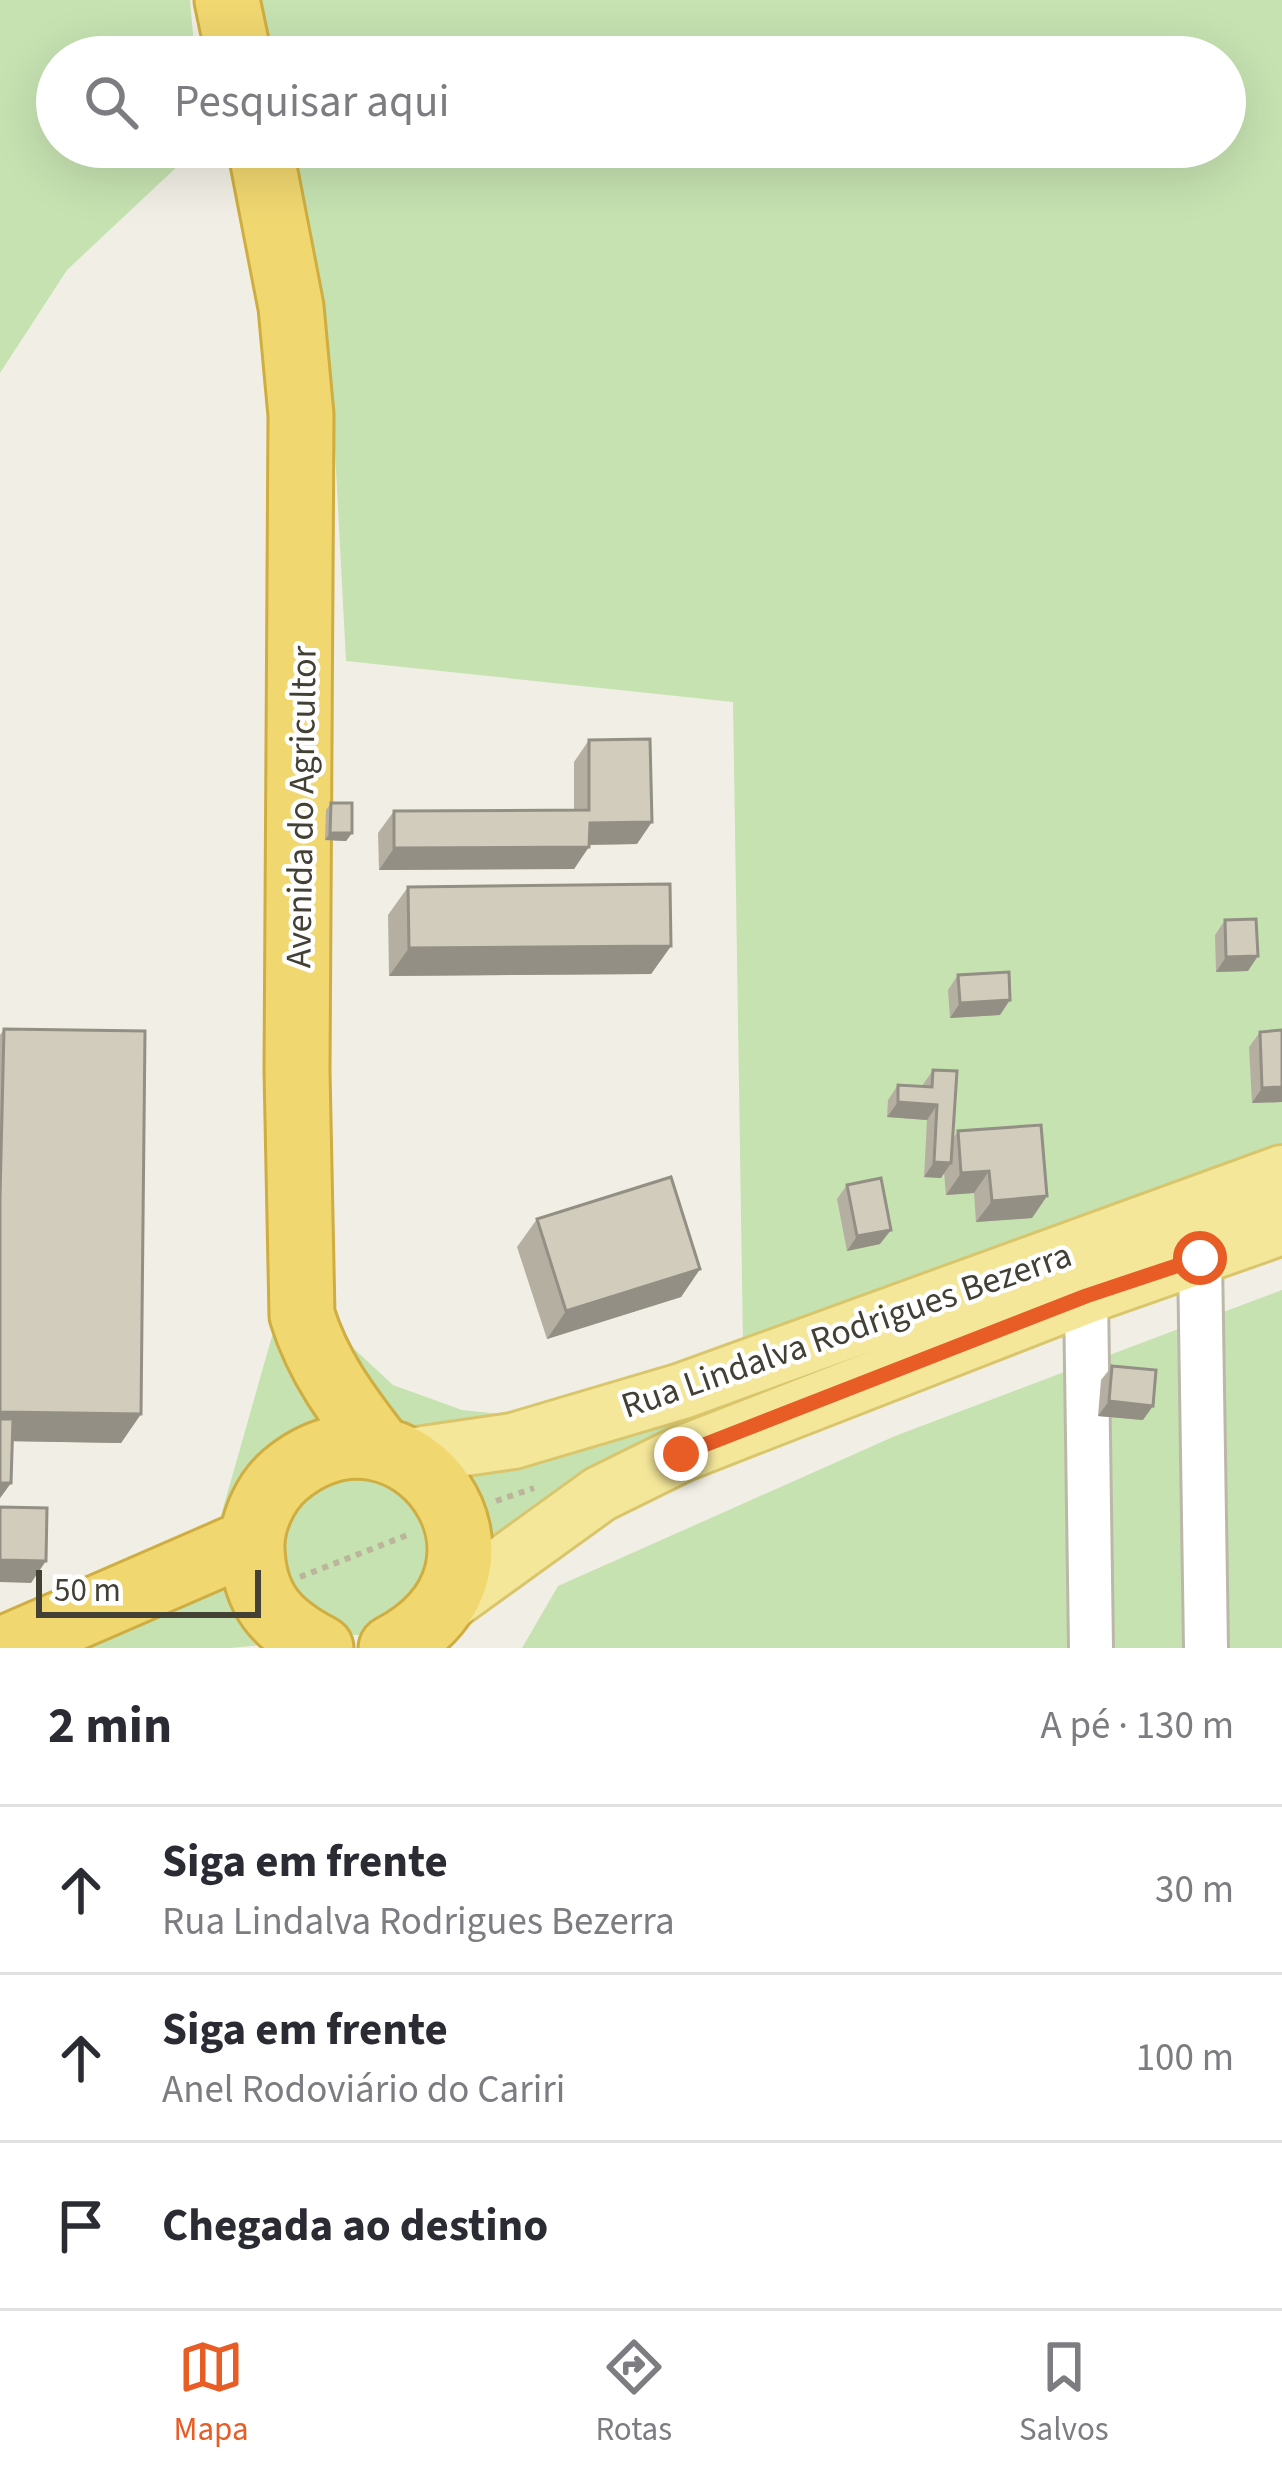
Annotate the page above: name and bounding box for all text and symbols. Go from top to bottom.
search box [36,36,1246,168]
icon: search [78,69,144,135]
text: Pesquisar aqui [174,70,449,134]
street label: Avenida do Agricultor [273,645,330,969]
street label: Rua Lindalva Rodrigues Bezerra [615,1229,1078,1432]
route start [1173,1231,1227,1285]
route end [654,1427,708,1481]
scale bar [36,1564,261,1617]
text: 50 m [54,1567,121,1614]
text: 2 min [48,1690,172,1762]
text: A pé · 130 m [1040,1698,1234,1754]
text: Siga em frente [162,1830,448,1894]
icon: ahead [48,1857,114,1923]
text: 30 m [1155,1862,1234,1918]
text: Rua Lindalva Rodrigues Bezerra [162,1894,675,1950]
text: Siga em frente [162,1998,448,2062]
icon: ahead [48,2025,114,2091]
text: 100 m [1136,2030,1234,2086]
text: Anel Rodoviário do Cariri [162,2062,565,2118]
icon: arrive [48,2193,114,2259]
text: Chegada ao destino [162,2194,548,2258]
tab: Mapa [173,2334,249,2453]
tab: Rotas [595,2334,672,2453]
tab: Salvos [1019,2334,1109,2453]

